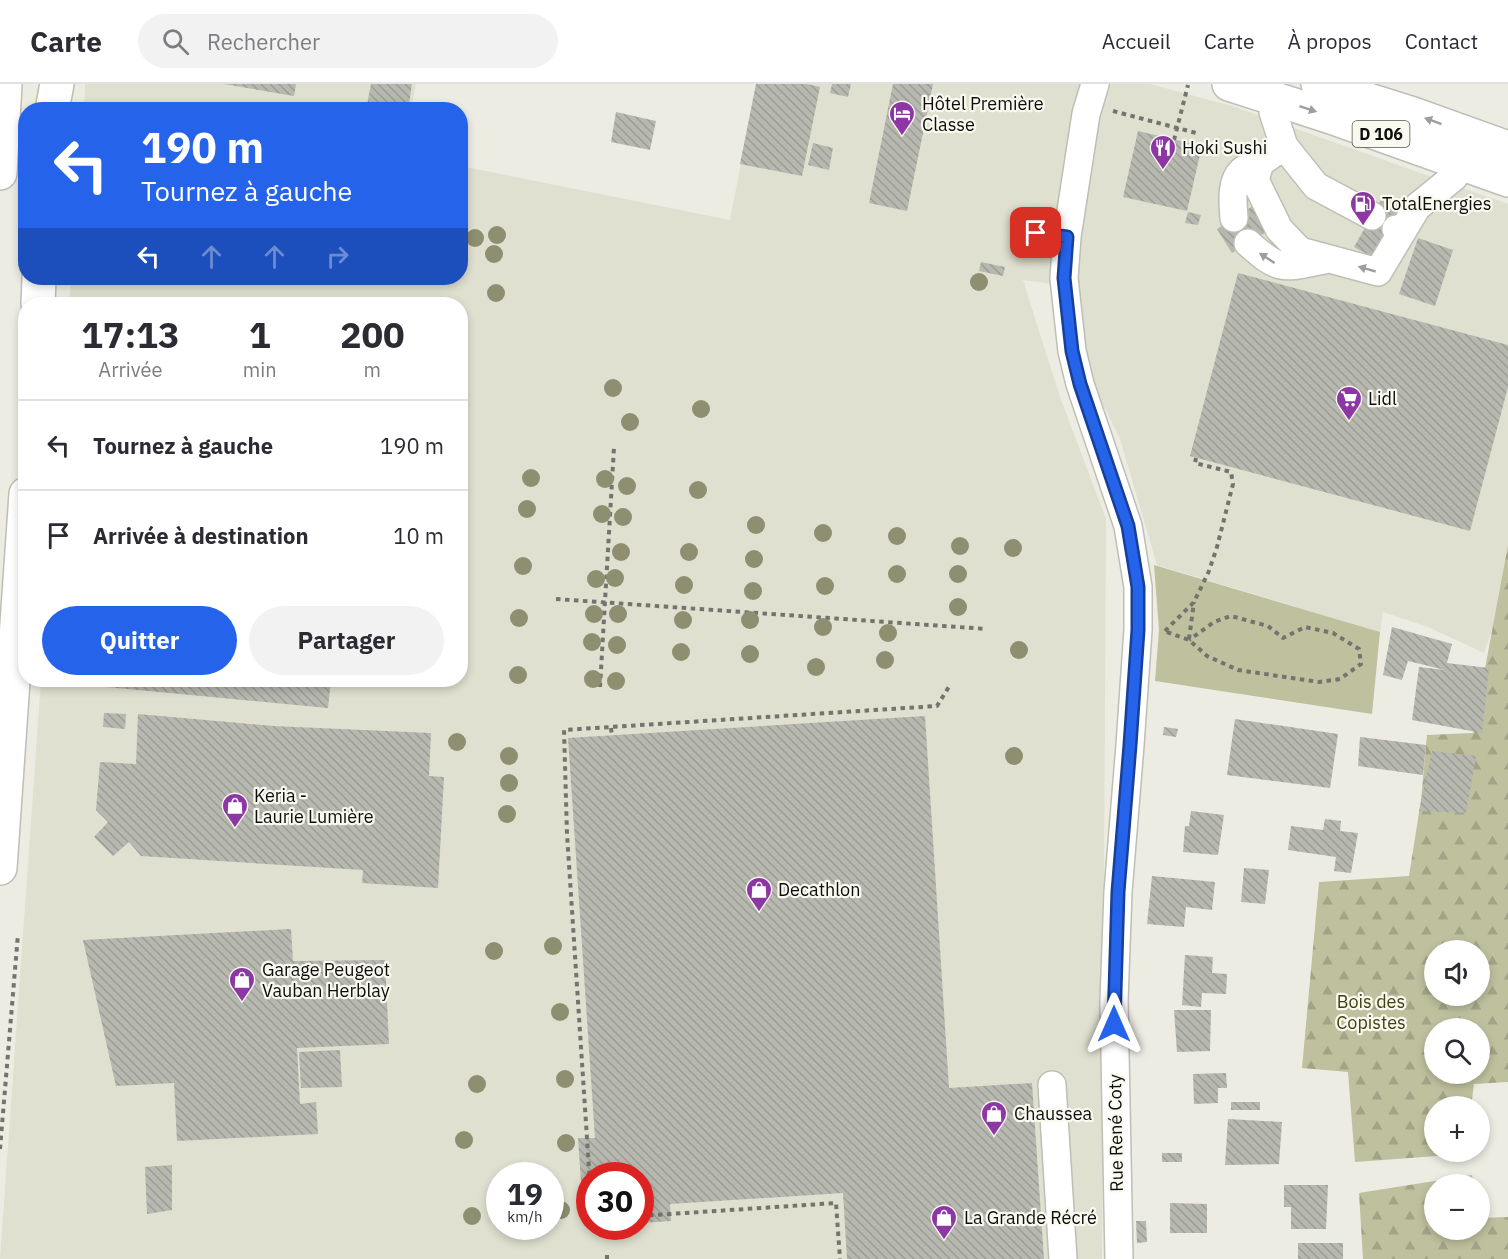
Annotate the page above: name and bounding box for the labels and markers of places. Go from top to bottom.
place label: Hôtel Première Classe [922,92,1044,136]
hotel icon: Hôtel Première Classe [887,99,917,137]
restaurant icon: Hoki Sushi [1148,133,1178,171]
place label: Hoki Sushi [1182,136,1267,159]
fuel station icon: TotalEnergies [1348,189,1378,227]
place label: TotalEnergies [1382,192,1491,215]
pin [1010,207,1061,258]
supermarket icon: Lidl [1334,384,1364,422]
place label: Lidl [1368,387,1397,410]
place label: Keria - Laurie Lumière [254,784,374,828]
shop icon: Keria - Laurie Lumière [220,791,250,829]
shop icon: Decathlon [744,875,774,913]
place label: Decathlon [778,878,860,901]
place label: Garage Peugeot Vauban Herblay [262,958,390,1002]
shop icon: Garage Peugeot Vauban Herblay [227,965,257,1003]
shop icon: Chaussea [979,1099,1009,1137]
place label: Chaussea [1014,1102,1093,1125]
shop icon: La Grande Récré [929,1203,959,1241]
place label: La Grande Récré [964,1206,1097,1229]

